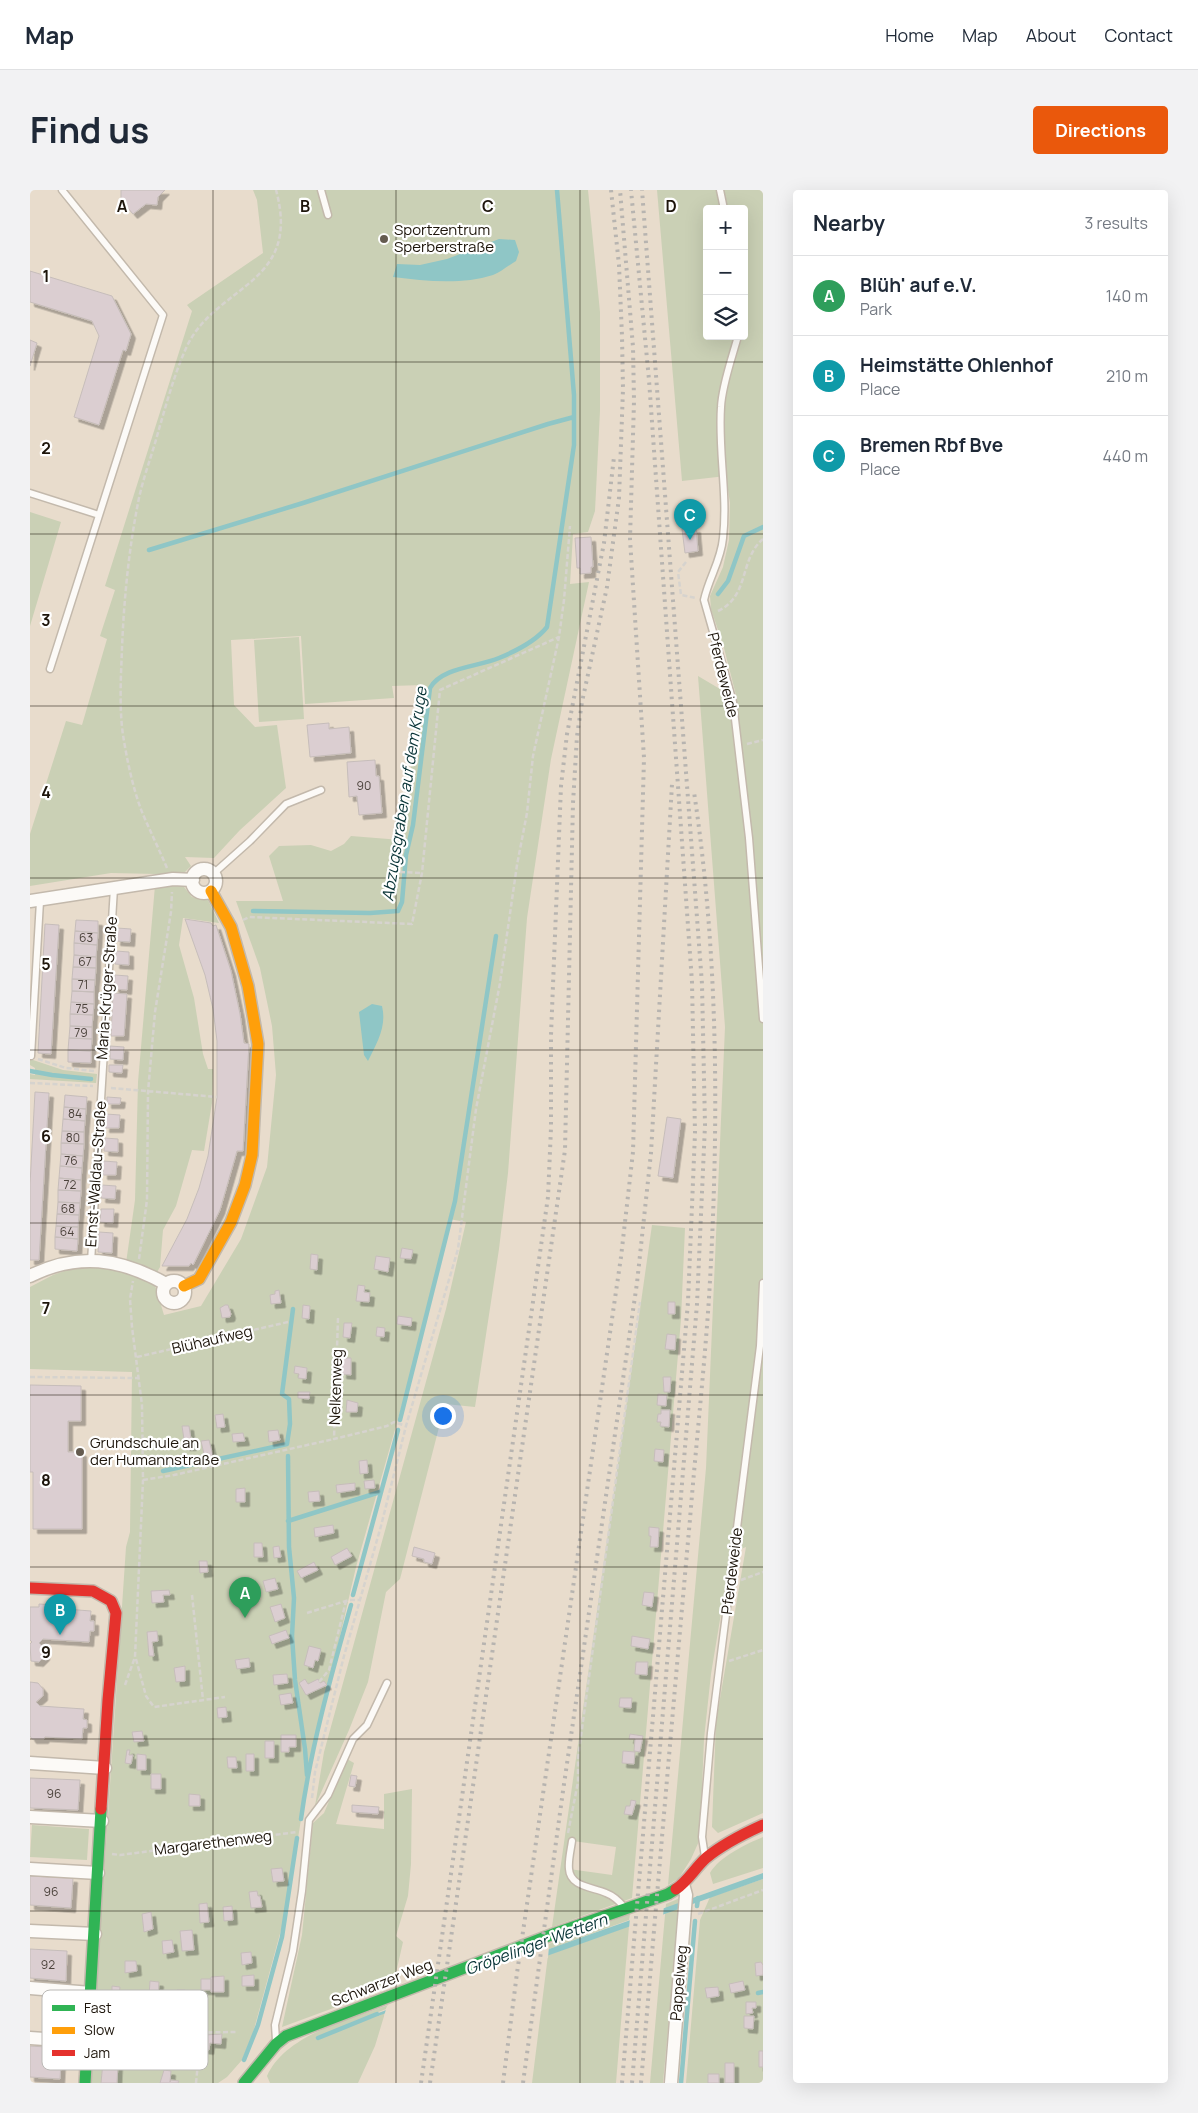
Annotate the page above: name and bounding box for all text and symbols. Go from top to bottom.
text: Map [25,18,74,51]
text: Home [885,23,934,47]
text: Map [962,23,998,47]
text: About [1026,23,1076,47]
text: Contact [1104,23,1173,47]
text: Find us [30,106,149,154]
button: Directions [1033,106,1168,154]
text: A [117,195,128,217]
text: B [300,195,310,217]
text: C [482,195,494,217]
text: D [665,195,677,217]
map controls [703,205,748,340]
button: + [703,205,748,250]
text: Nearby [813,209,885,237]
text: 3 results [1085,212,1148,234]
place label: Sportzentrum Sperberstraße [394,219,494,257]
marker: Sportzentrum Sperberstraße [378,233,390,245]
button: − [703,250,748,295]
text: 1 [42,265,50,287]
text: Blüh' auf e.V. [860,272,977,298]
text: A [824,285,834,307]
text: 140 m [1106,285,1148,307]
button: layers [703,295,748,340]
text: Park [860,298,892,320]
text: Heimstätte Ohlenhof [860,352,1053,378]
text: B [824,365,834,387]
text: 210 m [1106,365,1148,387]
text: Place [860,378,900,400]
text: Bremen Rbf Bve [860,432,1003,458]
text: 2 [41,437,51,459]
text: C [823,445,835,467]
text: 440 m [1102,445,1148,467]
text: Place [860,458,900,480]
pin: C [674,499,706,540]
text: 3 [41,609,51,631]
street label: Pferdeweide [703,630,744,720]
water label: Abzugsgraben auf dem Kruge [376,684,432,903]
house number: 90 [357,777,371,794]
text: 4 [41,781,51,803]
street label: Maria-Krüger-Straße [91,915,122,1060]
house number: 63 [79,929,93,946]
text: 5 [41,953,51,975]
house number: 67 [78,953,92,970]
house number: 71 [78,976,88,993]
house number: 75 [76,1000,89,1017]
house number: 79 [74,1024,88,1041]
street label: Ernst-Waldau-Straße [80,1100,111,1248]
house number: 84 [68,1105,82,1122]
text: 6 [41,1125,51,1147]
house number: 80 [66,1129,80,1146]
house number: 76 [64,1152,78,1169]
house number: 72 [64,1176,77,1193]
house number: 68 [61,1200,75,1217]
house number: 64 [60,1223,74,1240]
text: 7 [42,1297,50,1319]
street label: Blühaufweg [170,1320,254,1359]
street label: Nelkenweg [324,1349,347,1425]
your location [430,1403,456,1429]
place label: Grundschule an der Humannstraße [90,1432,219,1470]
marker: Grundschule an der Humannstraße [74,1446,86,1458]
text: 8 [41,1469,51,1491]
street label: Pferdeweide [716,1526,747,1615]
pin: A [229,1577,261,1618]
pin: B [44,1594,76,1635]
text: 9 [41,1641,51,1663]
house number: 96 [47,1785,61,1802]
street label: Margarethenweg [153,1825,273,1860]
house number: 96 [44,1883,58,1900]
water label: Gröpelinger Wettern [462,1908,611,1980]
street label: Pappelweg [665,1944,692,2022]
street label: Schwarzer Weg [328,1954,435,2011]
house number: 92 [41,1956,55,1973]
legend [42,1990,208,2070]
text: Fast [84,1998,112,2017]
text: Slow [84,2020,115,2039]
text: Jam [84,2043,110,2062]

